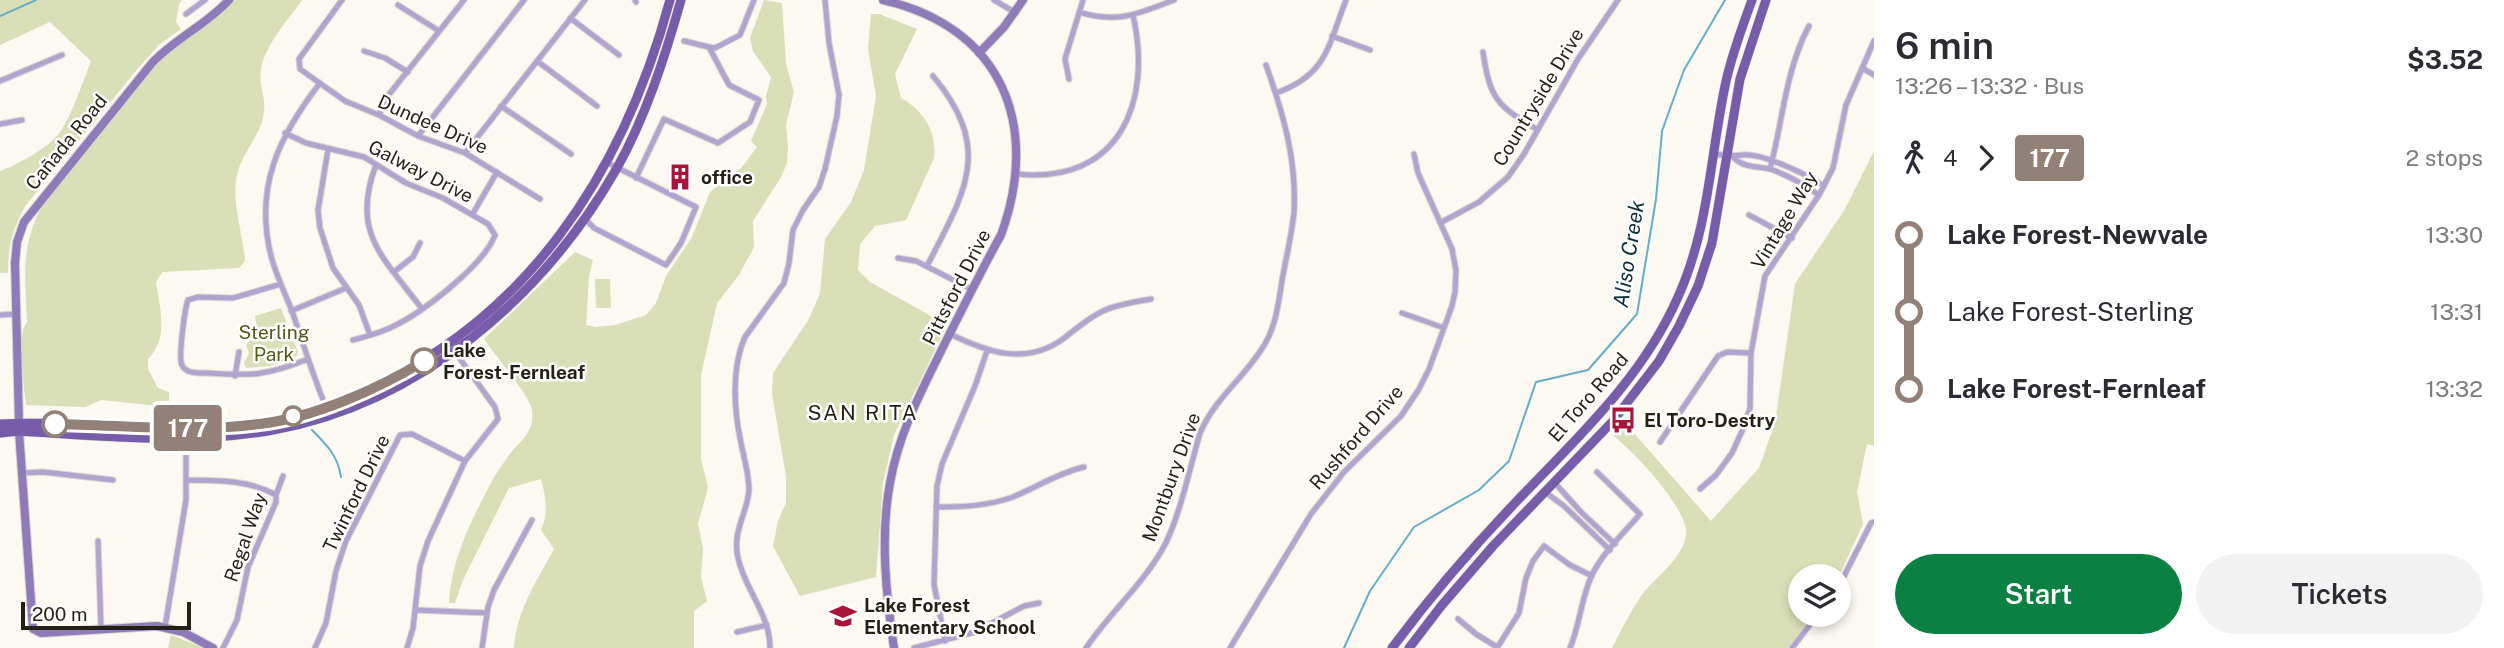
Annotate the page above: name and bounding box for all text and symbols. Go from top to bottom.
text: 6 min [1895,23,1994,68]
street label: Countryside Drive [1488,24,1588,170]
text: $3.52 [2407,44,2483,75]
text: 13:26 – 13:32 · Bus [1895,72,2084,99]
street label: Cañada Road [21,90,111,194]
street label: Dundee Drive [375,90,491,158]
street label: Galway Drive [365,135,477,207]
icon: walk [1895,139,1933,177]
icon: forward [1967,139,2005,177]
text: 4 [1943,144,1957,171]
text: 177 [2029,144,2070,172]
text: 2 stops [2405,144,2483,171]
building icon: office [665,162,695,192]
place label: office [701,166,753,188]
street label: Vintage Way [1746,167,1822,273]
water label: Aliso Creek [1608,198,1649,309]
text: Lake Forest-Newvale [1947,219,2208,250]
text: 13:30 [2426,221,2483,248]
street label: Pittsford Drive [917,225,995,349]
text: Lake Forest-Sterling [1947,296,2194,327]
text: 13:31 [2430,298,2483,325]
park label: Sterling Park [239,321,310,365]
place label: Lake Forest-Fernleaf [443,339,585,383]
marker: Lake Forest-Fernleaf [411,348,437,374]
street label: El Toro Road [1544,348,1632,446]
text: Lake Forest-Fernleaf [1947,373,2206,404]
text: 13:32 [2426,375,2483,402]
street label: Rushford Drive [1305,380,1407,494]
district label: SAN RITA [807,400,919,425]
line badge: 177 [148,405,228,451]
bus stop icon: El Toro-Destry [1608,405,1638,435]
unlabelled marker [283,406,303,426]
street label: Montbury Drive [1137,409,1205,545]
place label: El Toro-Destry [1644,409,1776,431]
unlabelled marker [42,411,68,437]
text: 177 [168,414,208,442]
street label: Twinford Drive [318,431,394,555]
street label: Regal Way [219,490,271,584]
button: Start [1895,554,2182,634]
button: Tickets [2196,554,2483,634]
map controls [1788,564,1851,627]
button: layers [1788,564,1851,627]
place label: Lake Forest Elementary School [864,594,1036,638]
scale bar [21,599,191,631]
school or university icon: Lake Forest Elementary School [828,601,858,631]
text: 200 m [32,603,88,625]

